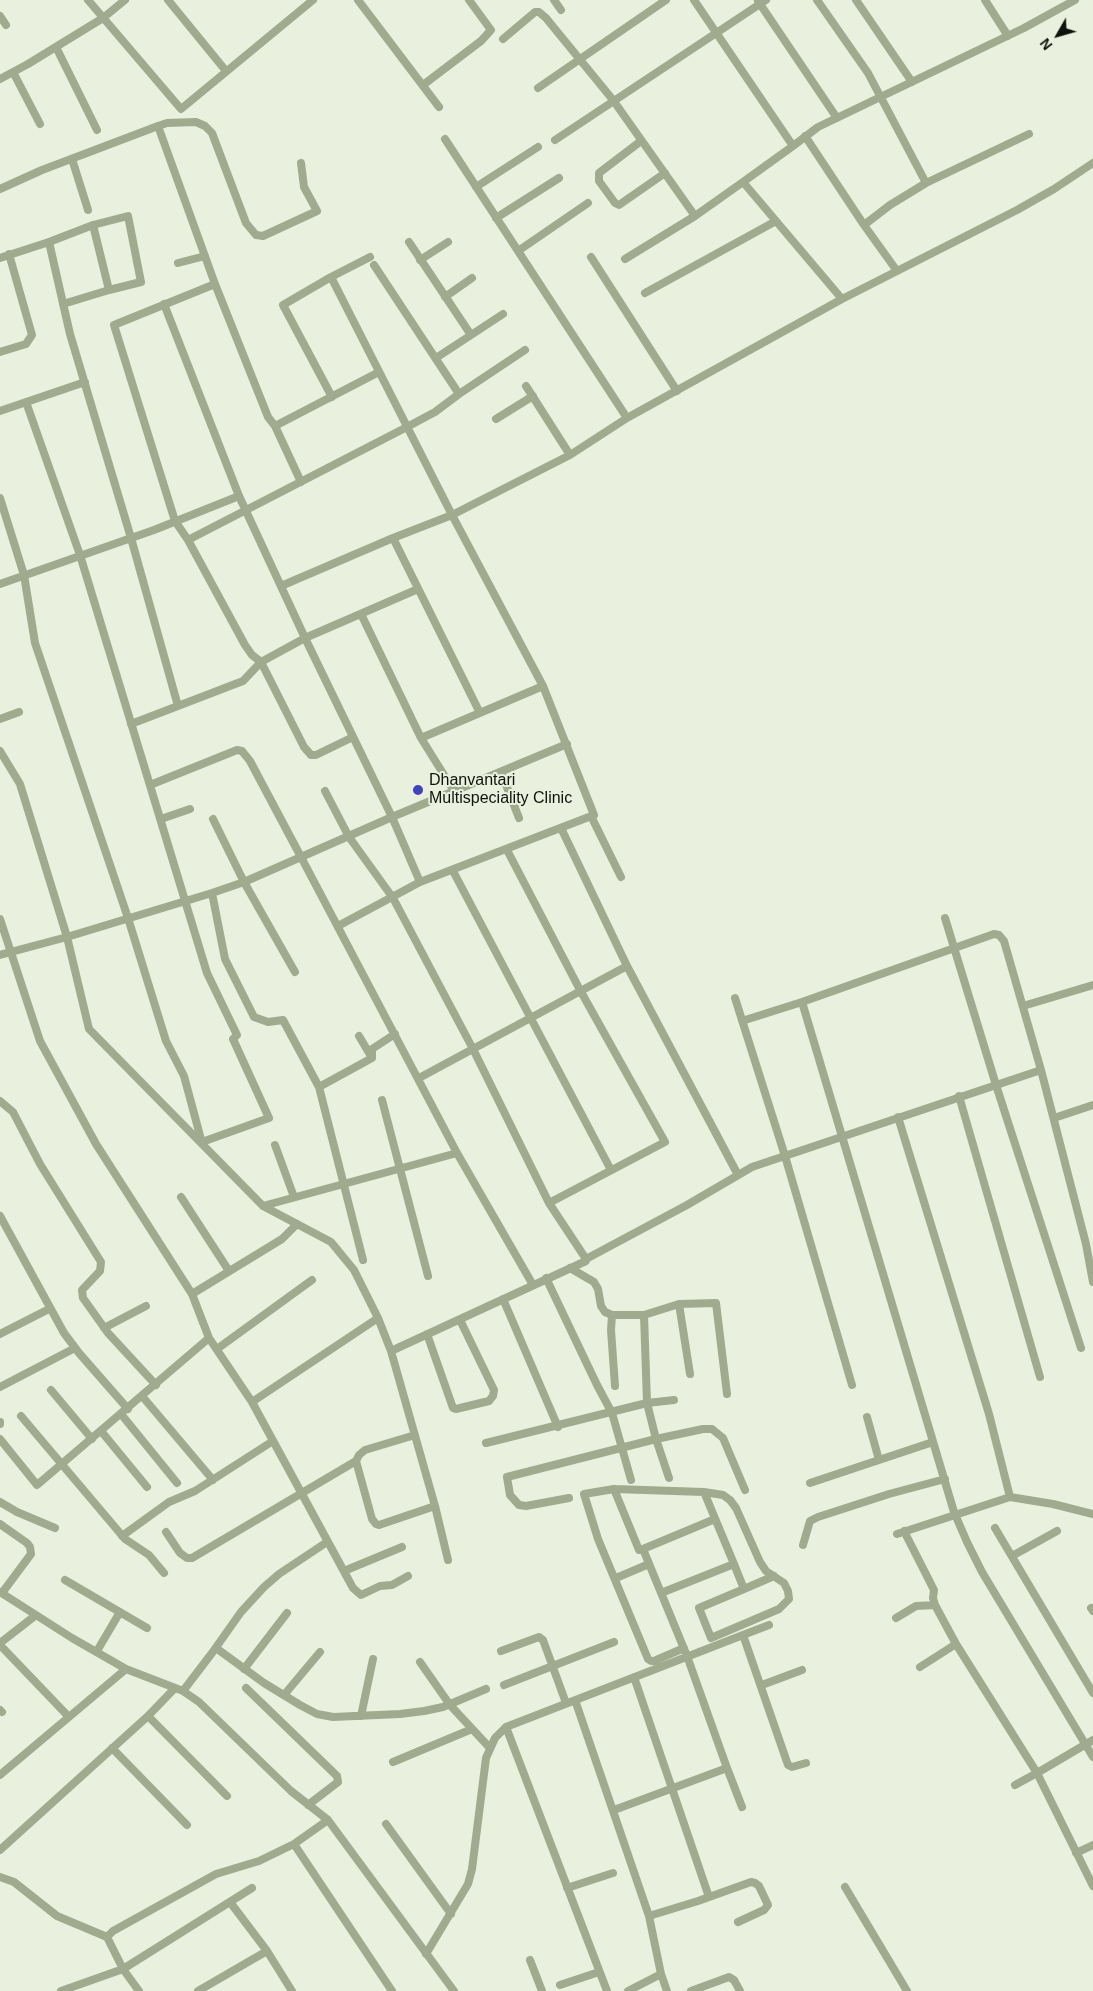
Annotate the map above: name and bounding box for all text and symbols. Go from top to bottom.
north arrow [1033,10,1083,60]
text: N [1037,35,1056,53]
place label: Dhanvantari Multispeciality Clinic [429,771,572,809]
marker: Dhanvantari Multispeciality Clinic [411,783,425,797]

